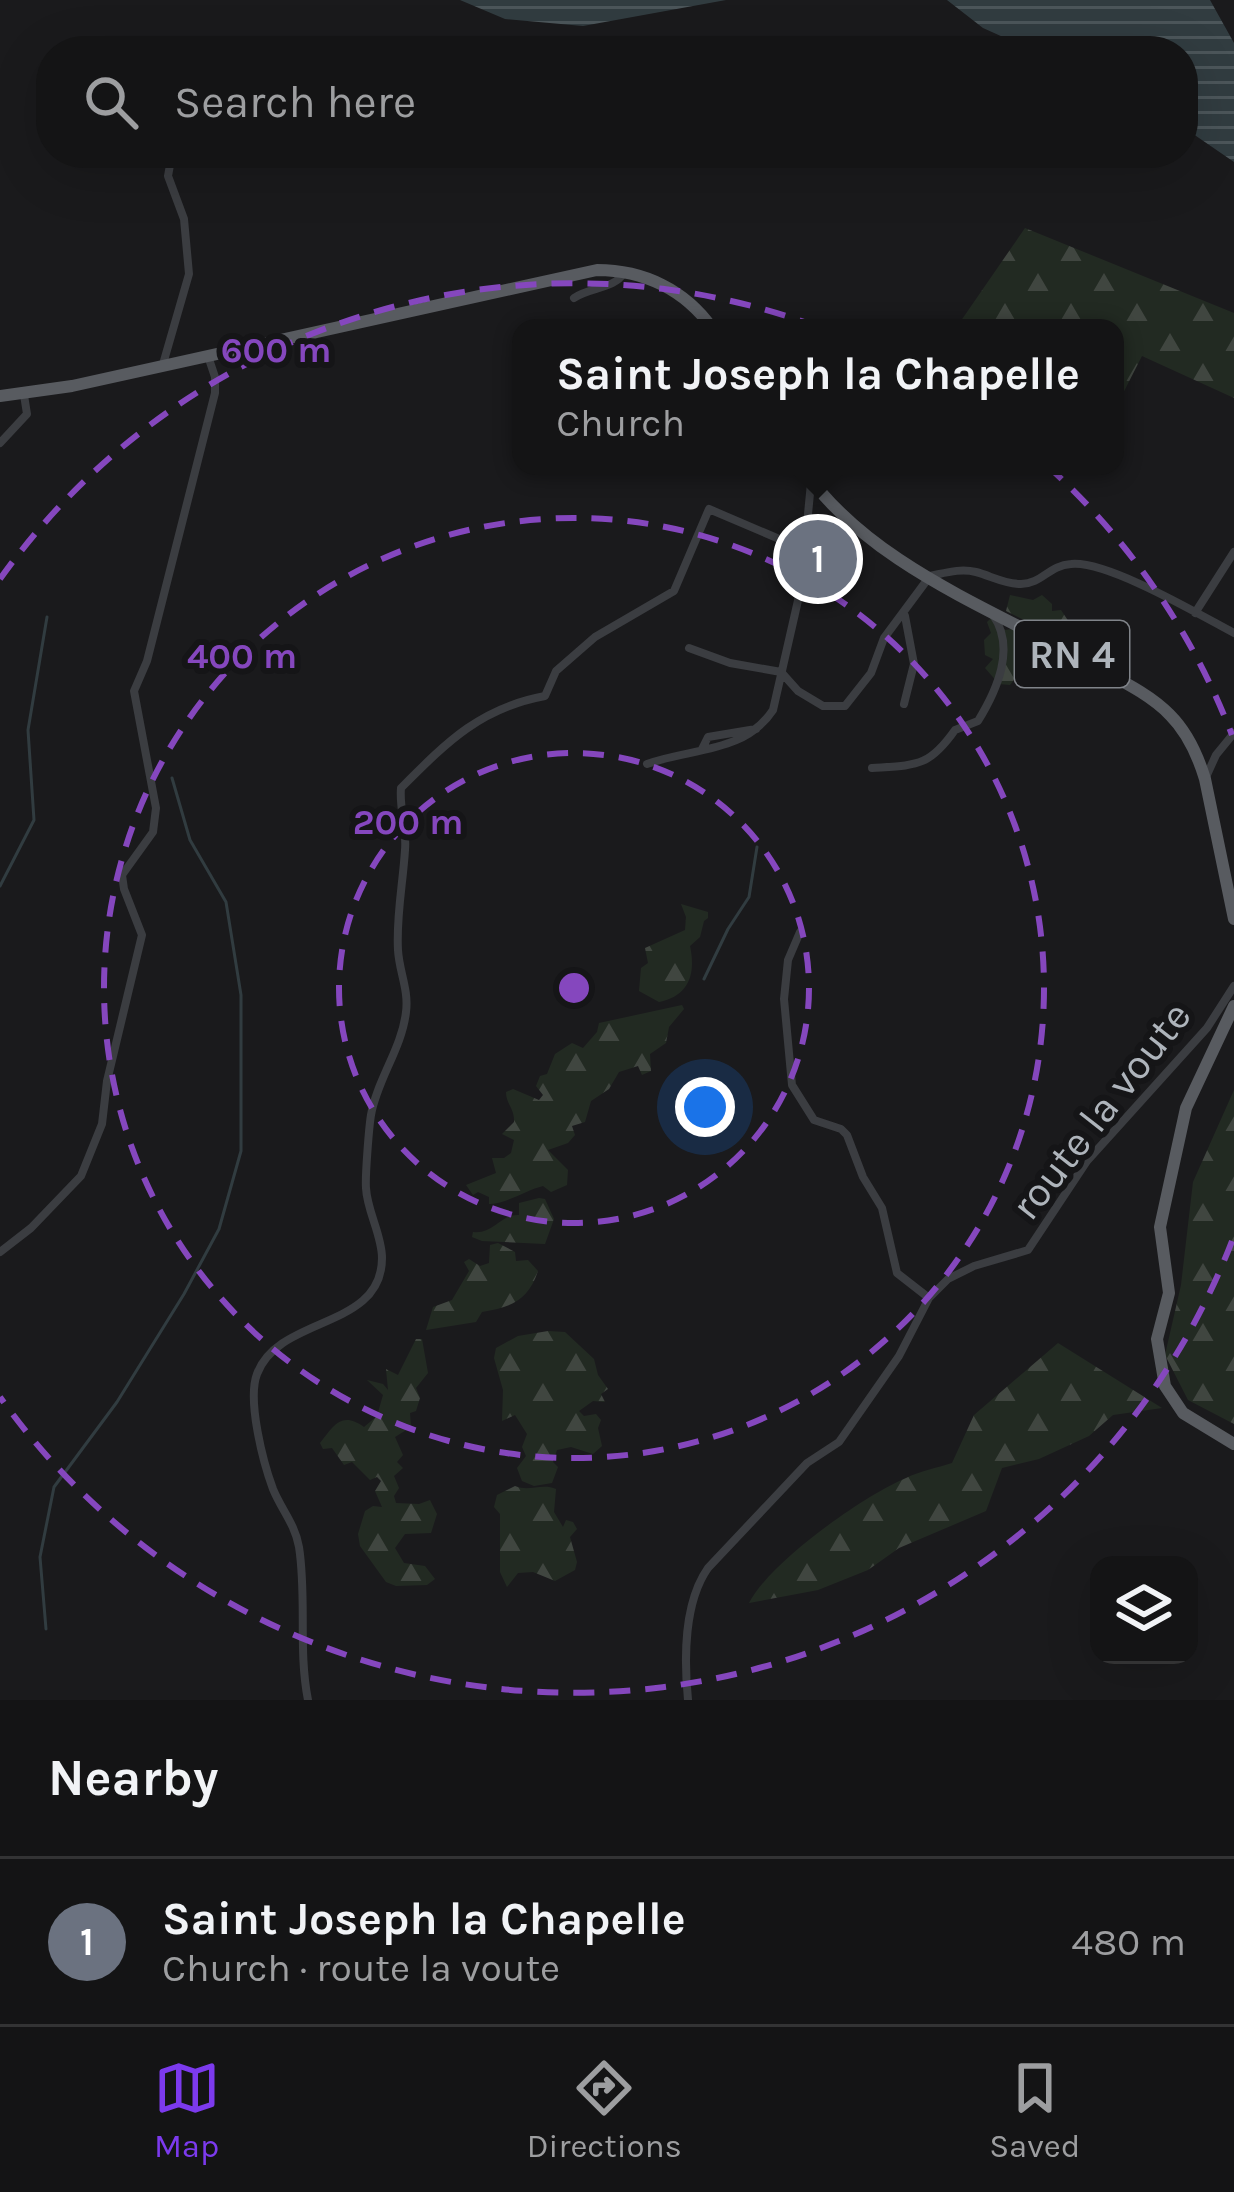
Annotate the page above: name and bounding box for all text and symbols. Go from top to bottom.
search box [36,36,1198,168]
icon: search [78,69,144,135]
text: Search here [174,76,416,128]
popup [512,319,1124,475]
text: 600 m [221,329,331,371]
text: Saint Joseph la Chapelle [556,348,1080,400]
text: Church [556,400,685,446]
pin: 1 [779,514,857,604]
road number: RN 4 [1015,621,1129,687]
text: 400 m [187,635,297,677]
text: 200 m [353,801,463,843]
centre of rings [553,967,595,1009]
street label: route la voute [1000,992,1201,1229]
your location [675,1077,735,1137]
map controls [1090,1556,1198,1664]
button: layers [1090,1556,1198,1664]
text: Nearby [48,1748,218,1808]
text: Saint Joseph la Chapelle [162,1893,686,1945]
text: 1 [80,1919,94,1965]
text: 480 m [1071,1919,1186,1965]
text: Church · route la voute [162,1945,560,1991]
tab: Map [154,2055,220,2165]
tab: Directions [527,2055,682,2165]
tab: Saved [989,2055,1080,2165]

